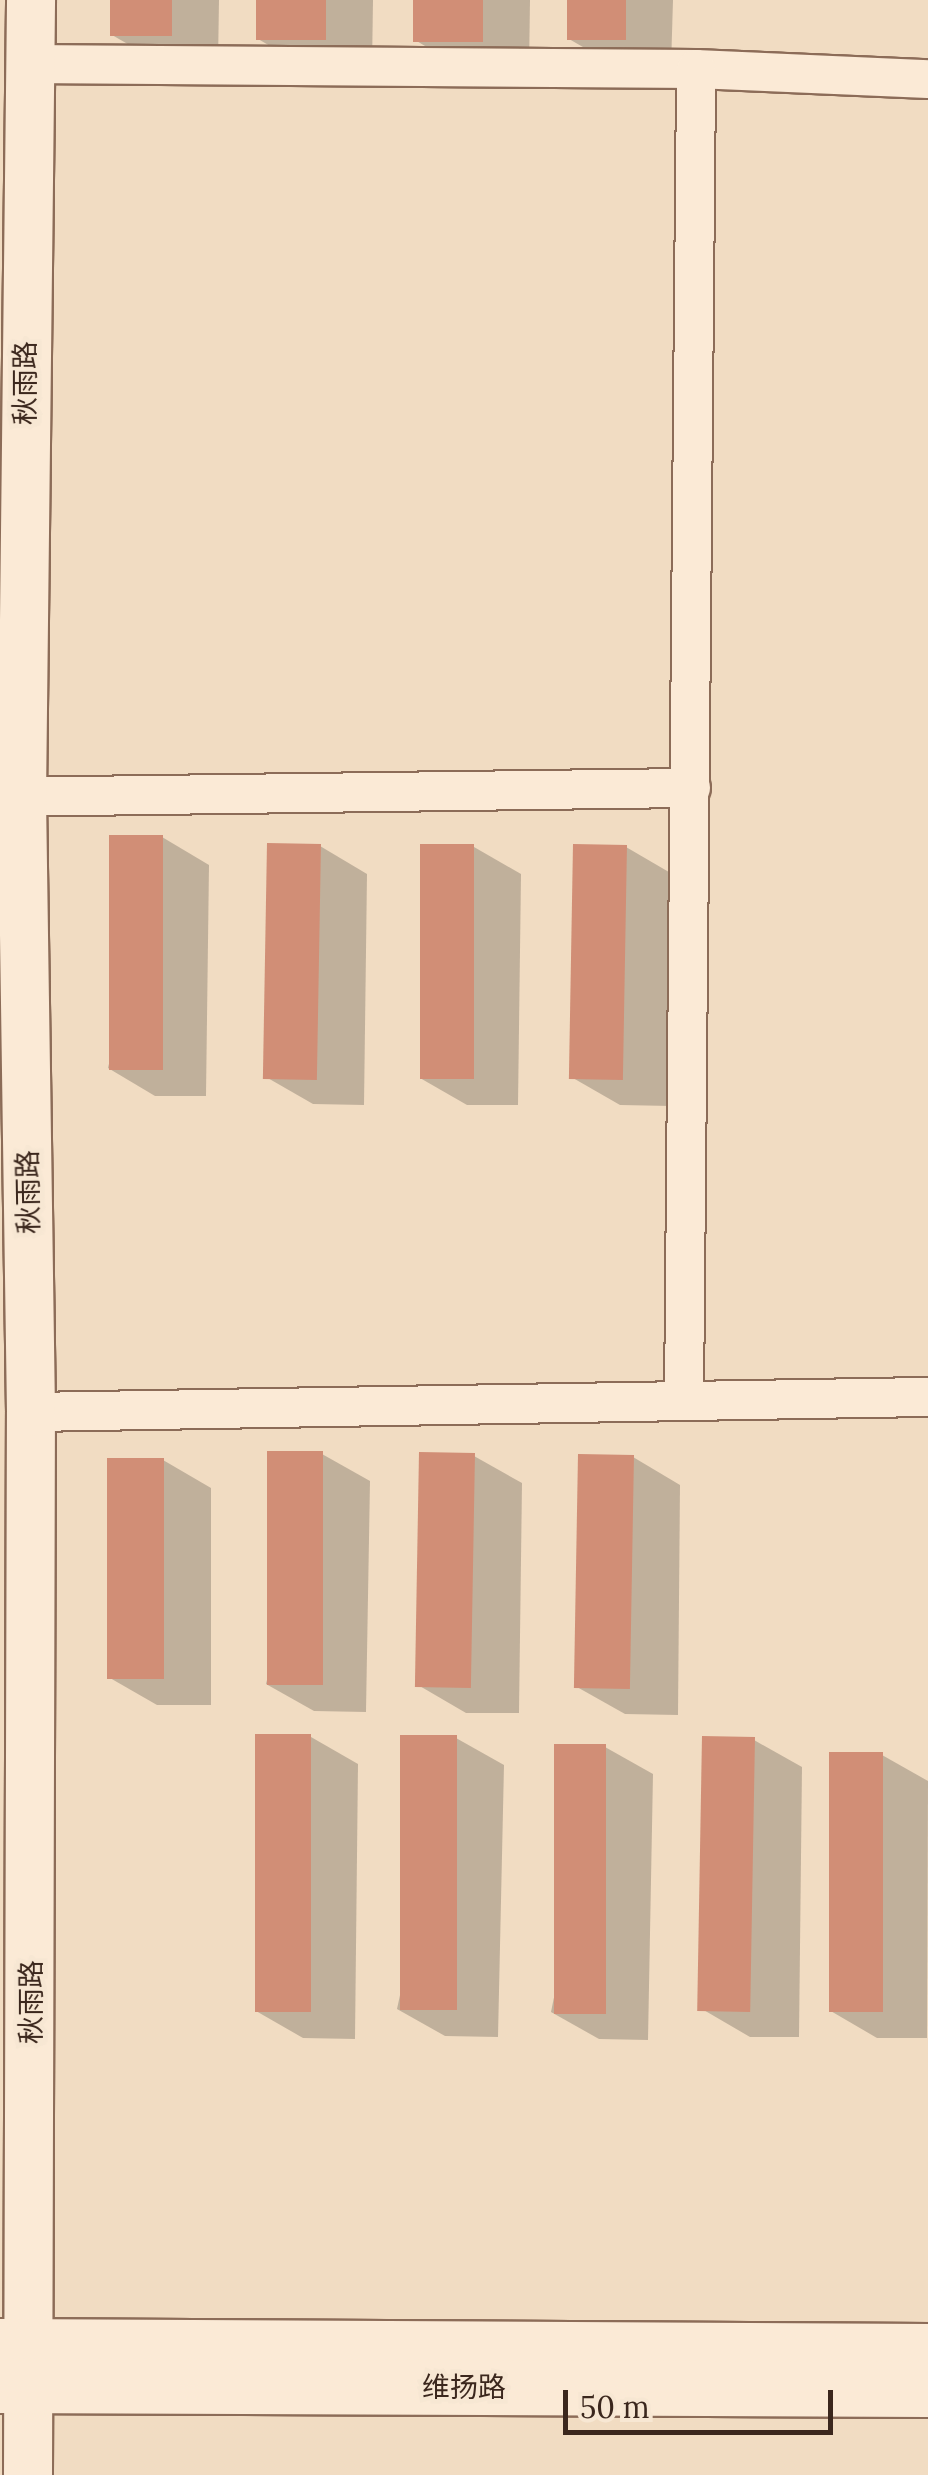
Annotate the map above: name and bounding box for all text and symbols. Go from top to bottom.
street label: 秋雨路 [8,341,42,425]
street label: 秋雨路 [10,1150,46,1234]
street label: 秋雨路 [14,1960,48,2044]
street label: 维扬路 [422,2370,506,2404]
scale bar [568,2370,838,2432]
text: 50 m [580,2388,650,2426]

